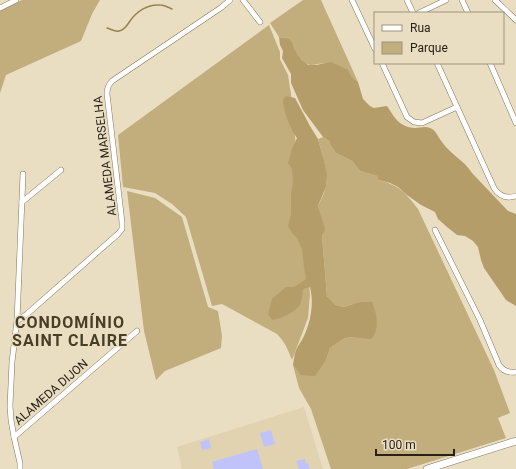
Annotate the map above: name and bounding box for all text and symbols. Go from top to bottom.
legend [374,12,504,64]
text: Rua [410,21,431,35]
text: Parque [410,41,448,55]
street label: ALAMEDA MARSELHA [91,95,119,217]
district label: CONDOMÍNIO SAINT CLAIRE [12,313,128,350]
street label: ALAMEDA DIJON [11,356,91,428]
scale bar [376,431,454,457]
text: 100 m [382,438,416,452]

